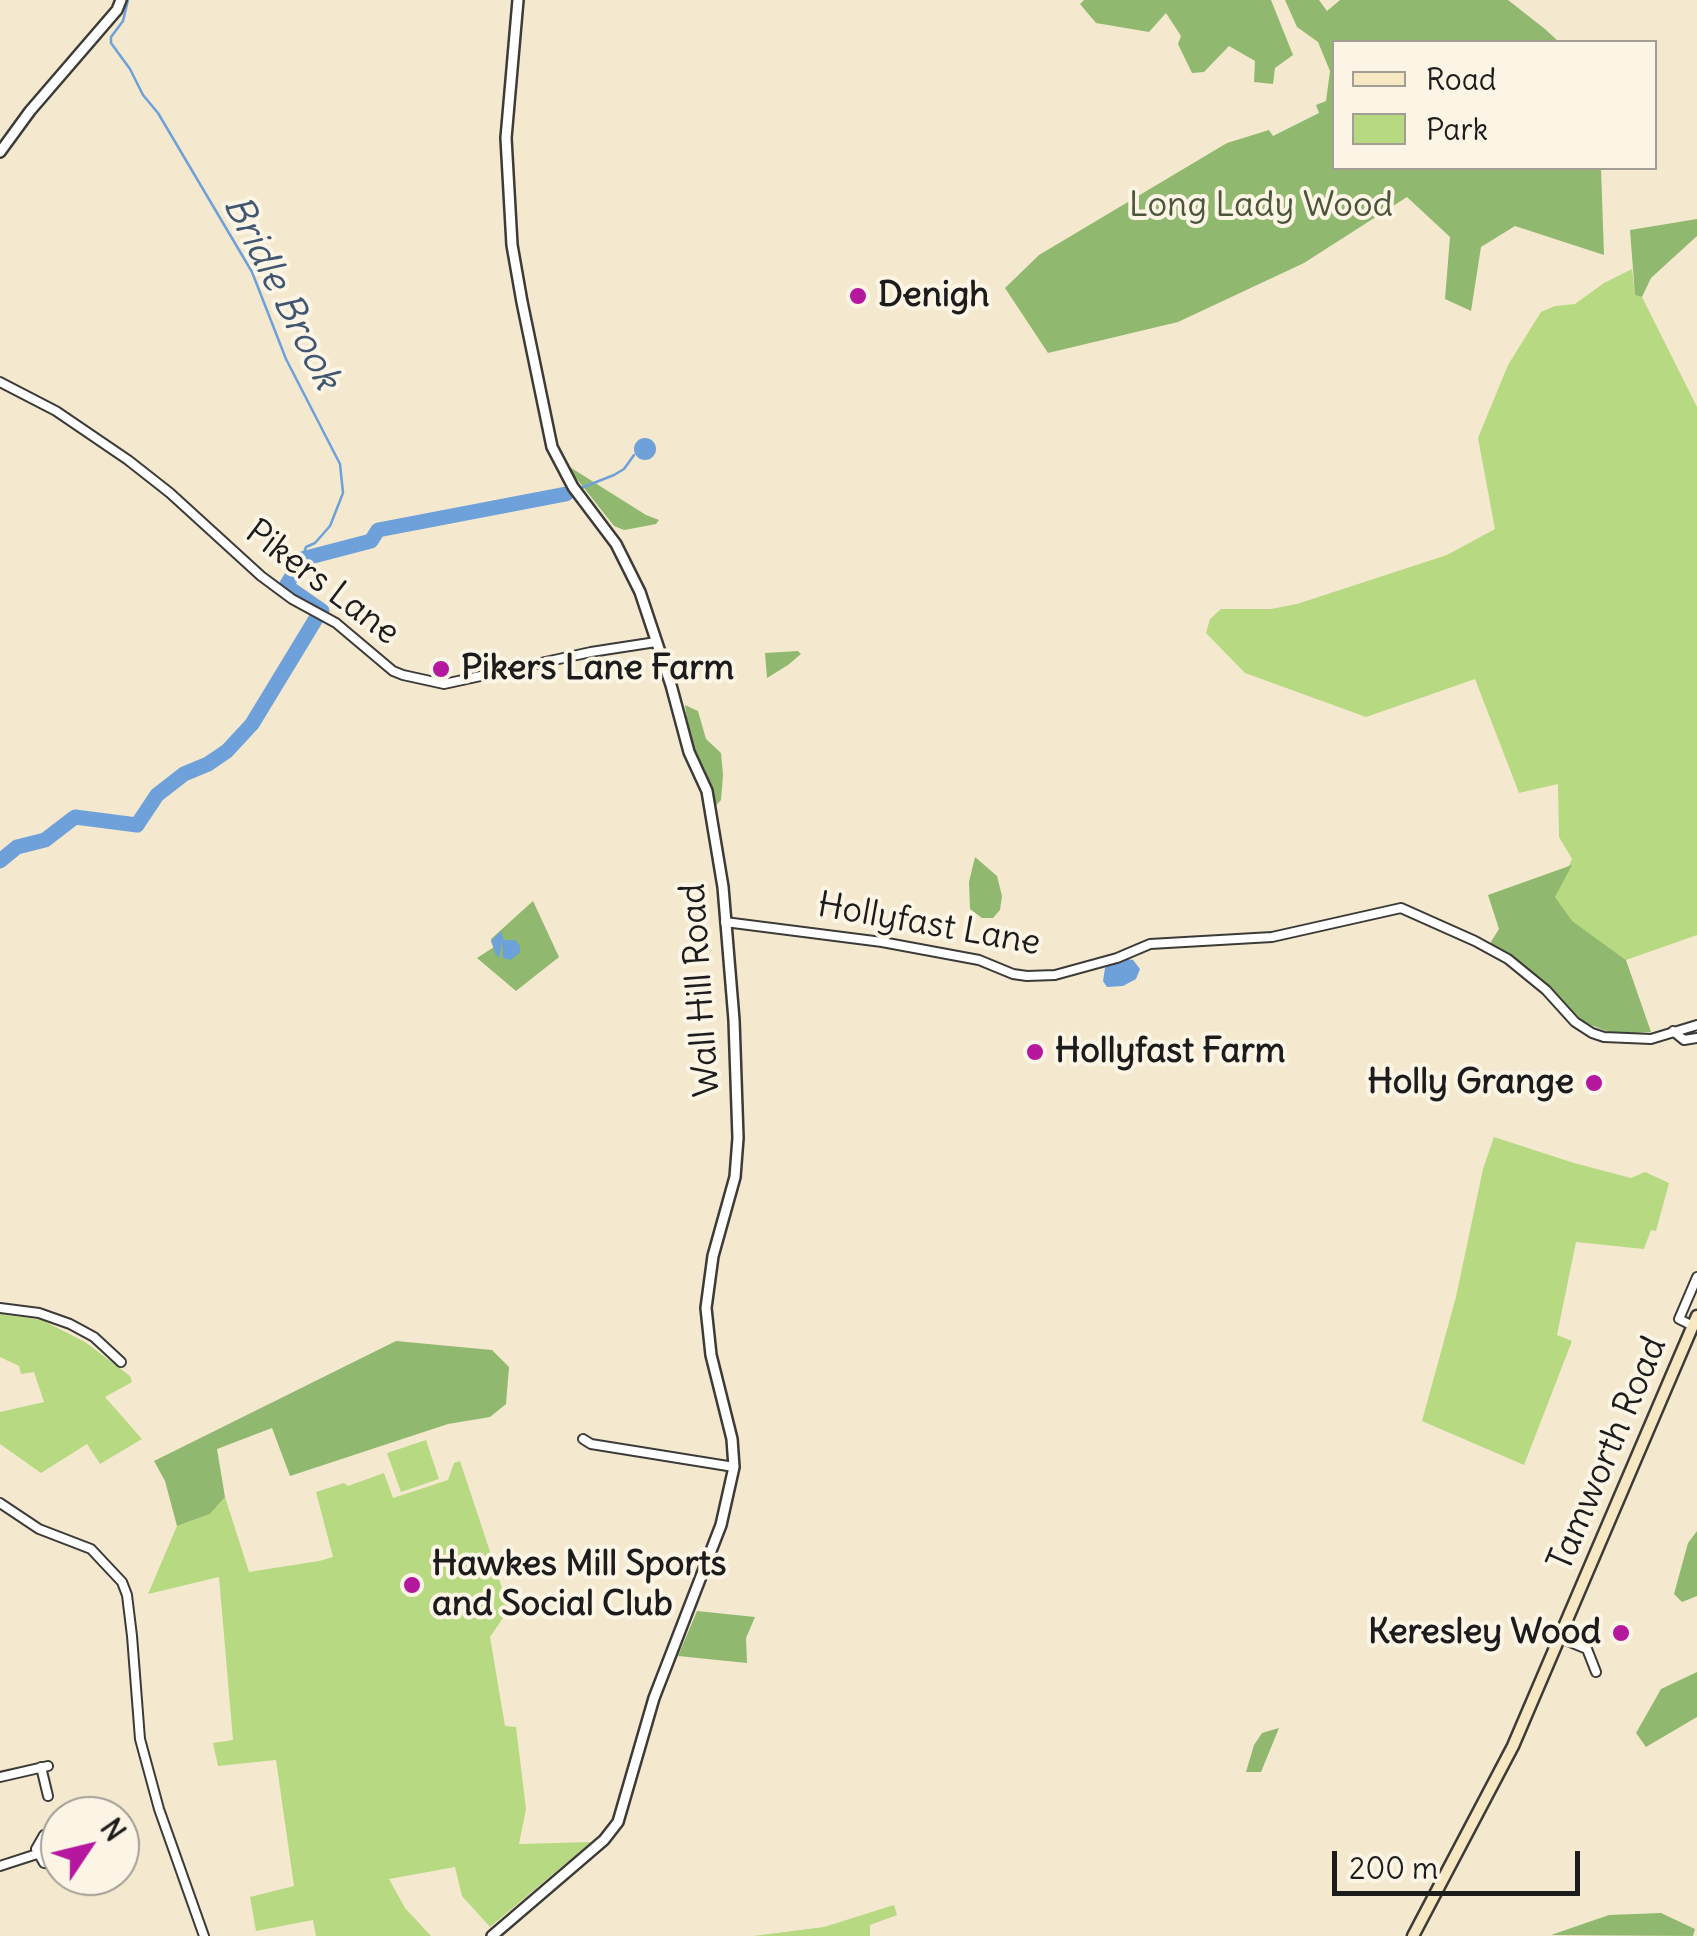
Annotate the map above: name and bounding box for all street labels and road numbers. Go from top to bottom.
street label: Pikers Lane [237,512,407,654]
street label: Wall Hill Road [673,882,729,1098]
street label: Hollyfast Lane [814,885,1044,965]
street label: Tamworth Road [1540,1331,1676,1577]

